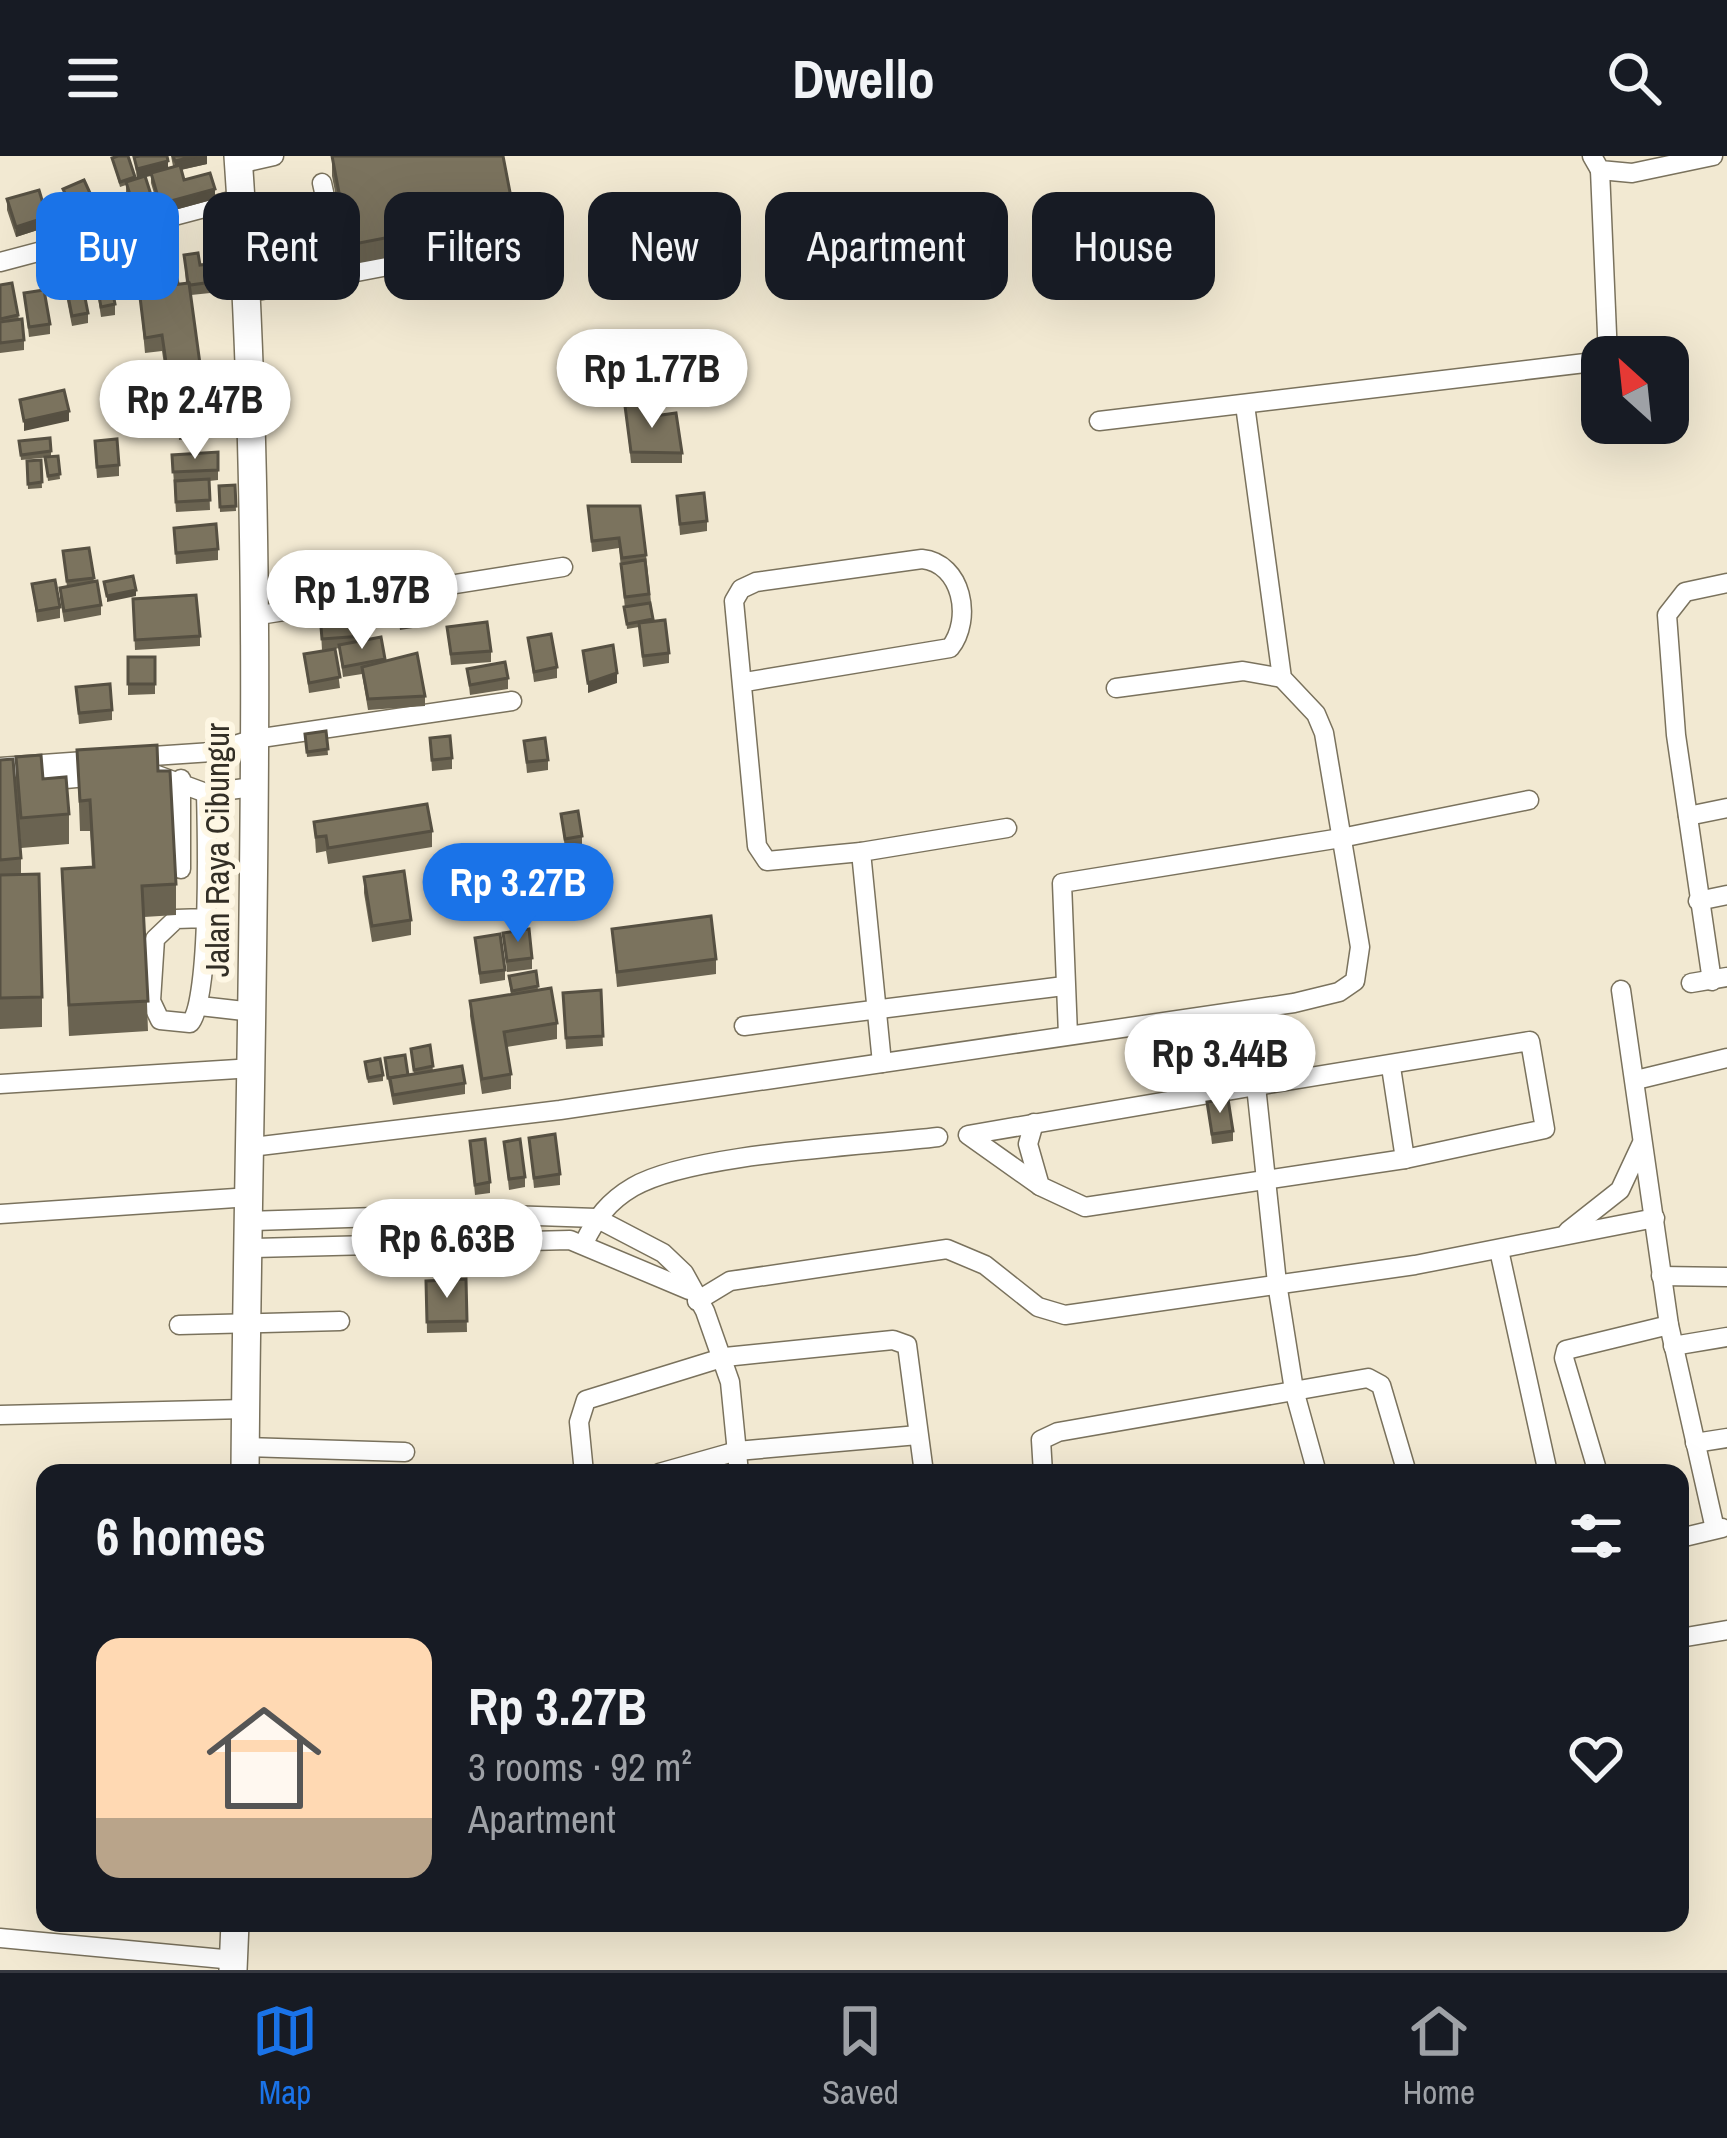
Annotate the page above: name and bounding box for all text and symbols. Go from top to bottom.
text: Dwello [792,42,935,115]
icon: menu [60,45,126,111]
icon: search [1601,45,1667,111]
chip: Buy [36,192,179,300]
chip: Rent [203,192,360,300]
chip: Filters [384,192,564,300]
chip: New [588,192,741,300]
chip: Apartment [765,192,1008,300]
chip: House [1032,192,1215,300]
pin: Rp 1.77B [528,329,776,431]
north arrow [1581,336,1689,444]
map controls [1581,336,1689,444]
text: Rp 1.77B [584,342,720,394]
pin: Rp 2.47B [71,360,319,462]
text: Rp 2.47B [127,373,263,425]
pin: Rp 1.97B [238,550,486,652]
text: Rp 1.97B [294,563,430,615]
street label: Jalan Raya Cibungur [195,723,239,977]
pin: Rp 3.27B [394,843,642,945]
text: Rp 3.27B [450,856,586,908]
pin: Rp 3.44B [1096,1014,1344,1116]
text: Rp 3.44B [1152,1027,1288,1079]
pin: Rp 6.63B [323,1199,571,1301]
text: Rp 6.63B [379,1212,515,1264]
text: 6 homes [96,1502,266,1571]
icon: filters [1563,1503,1629,1569]
text: Rp 3.27B [468,1672,647,1741]
icon: home [192,1686,336,1830]
icon: heart [1563,1725,1629,1791]
text: 3 rooms · 92 m² [468,1741,692,1793]
text: Apartment [468,1793,616,1845]
tab: Map [252,1998,318,2114]
tab: Saved [822,1998,899,2114]
tab: Home [1403,1998,1475,2114]

